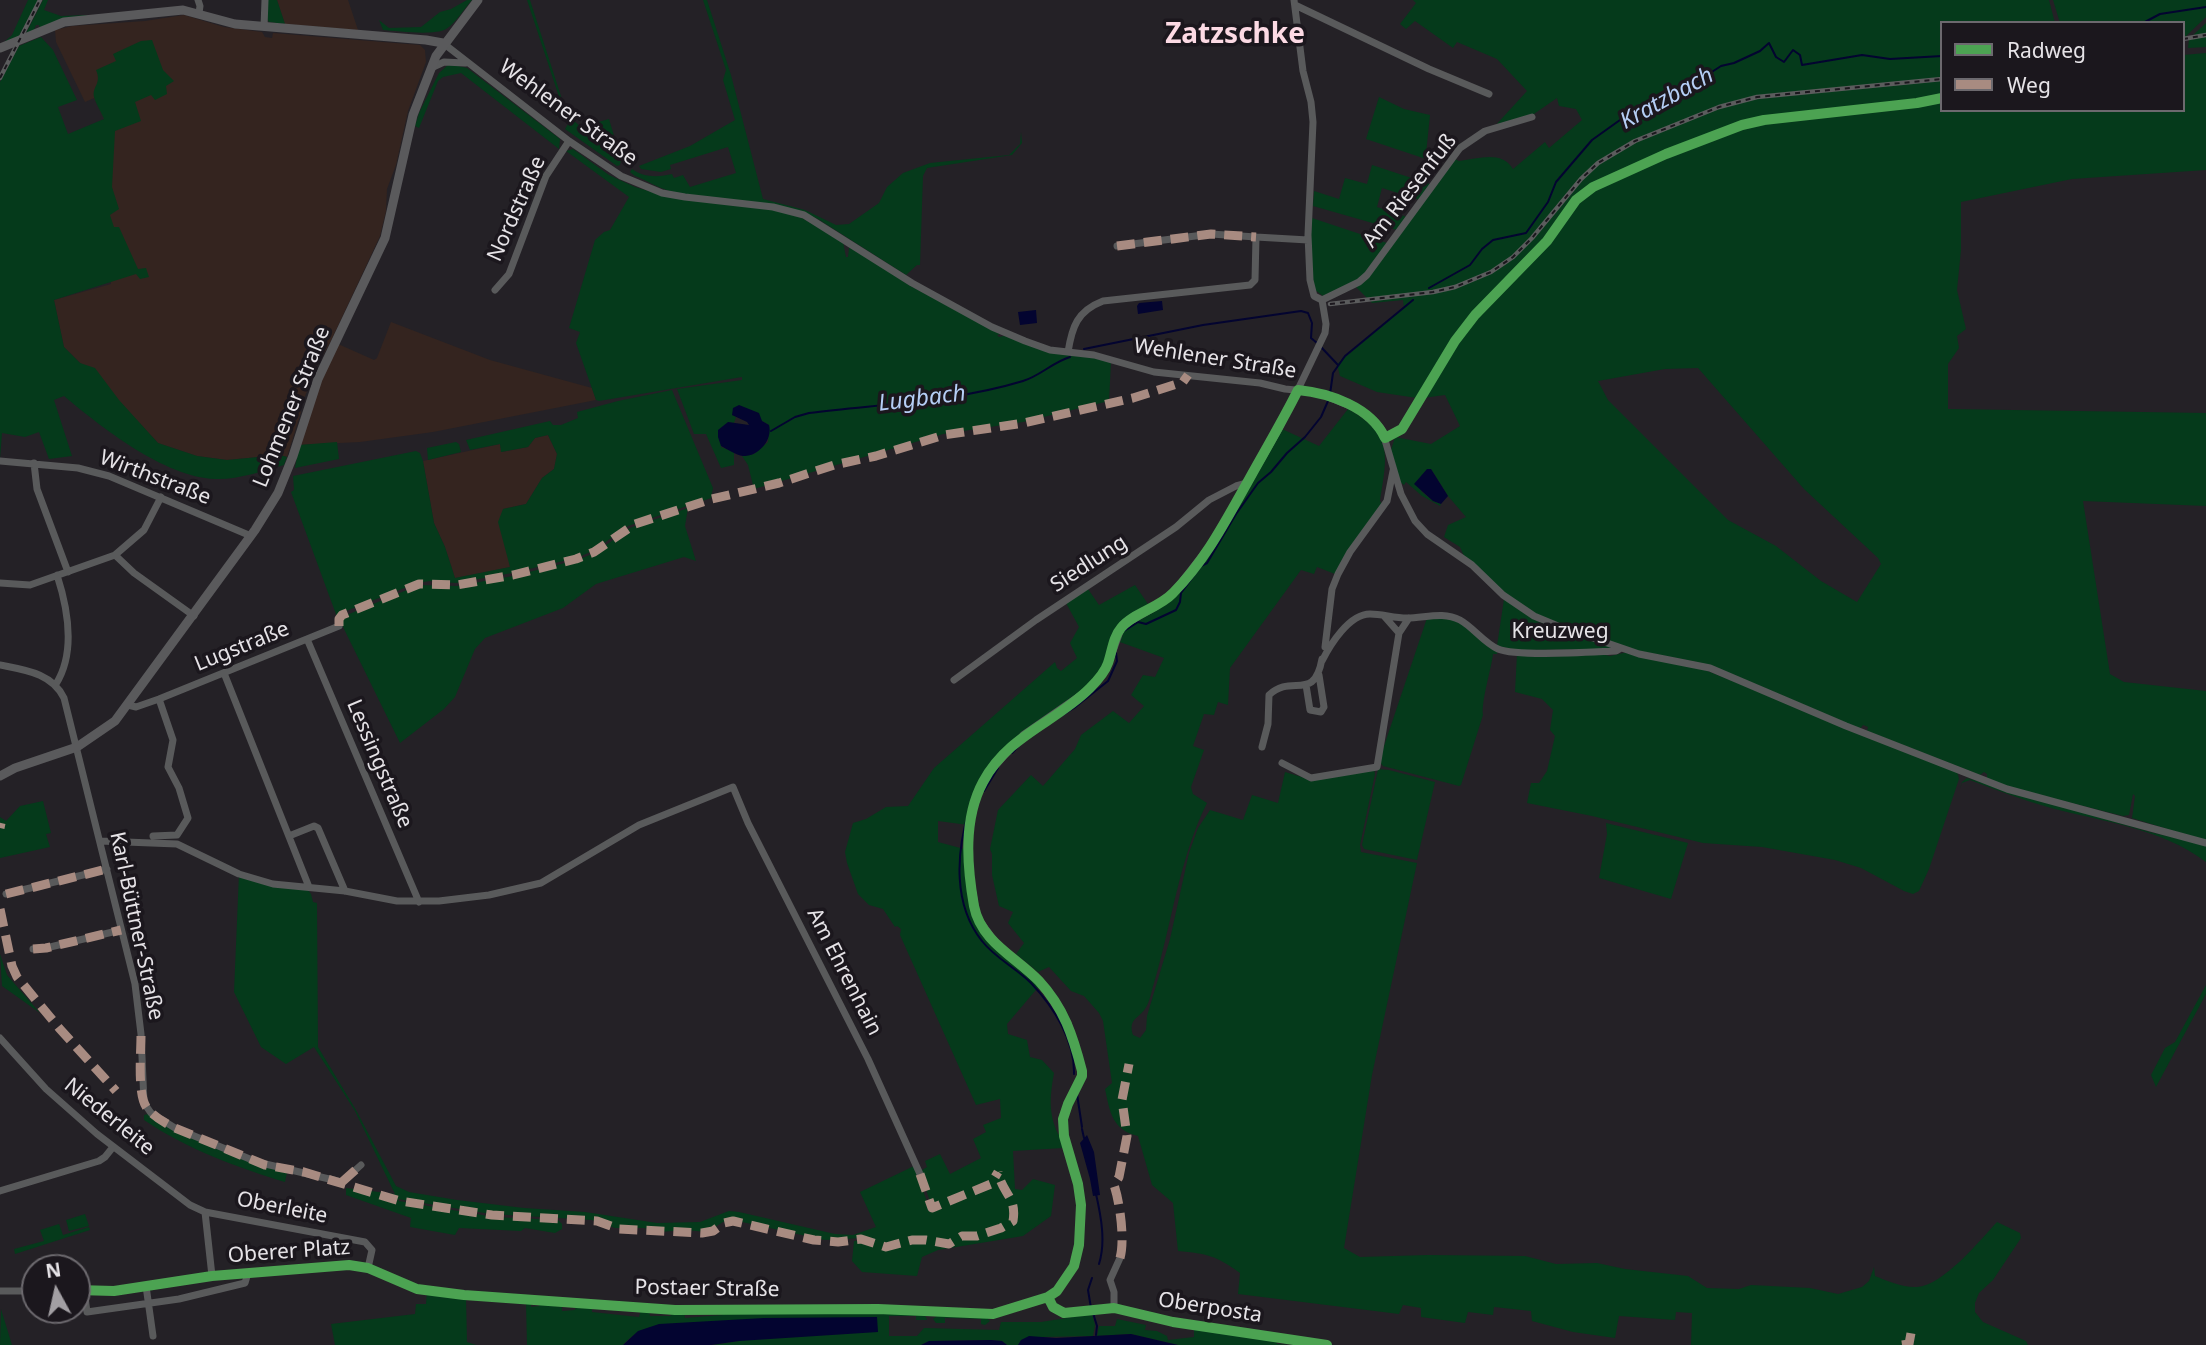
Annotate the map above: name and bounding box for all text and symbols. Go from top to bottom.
district label: Zatzschke [1165,18,1305,52]
legend [1940,21,2185,112]
text: Radweg [2007,36,2086,64]
street label: Wehlener Straße [494,54,642,172]
water label: Kratzbach [1615,62,1719,136]
text: Weg [2007,71,2051,99]
street label: Am Riesenfuß [1358,129,1462,253]
street label: Nordstraße [483,152,551,266]
street label: Lohmener Straße [248,323,336,491]
street label: Wehlener Straße [1132,334,1298,384]
water label: Lugbach [877,380,967,418]
street label: Wirthstraße [96,445,214,511]
street label: Siedlung [1046,530,1132,598]
street label: Lugstraße [191,617,293,677]
street label: Kreuzweg [1511,619,1609,645]
street label: Lessingstraße [341,696,417,832]
street label: Karl-Büttner-Straße [104,830,168,1022]
street label: Am Ehrenhain [801,904,887,1040]
street label: Niederleite [59,1073,159,1161]
street label: Oberleite [234,1187,330,1229]
street label: Oberer Platz [227,1235,351,1269]
north arrow [21,1254,91,1324]
text: N [44,1256,63,1284]
street label: Postaer Straße [634,1275,780,1303]
street label: Oberposta [1156,1287,1264,1329]

